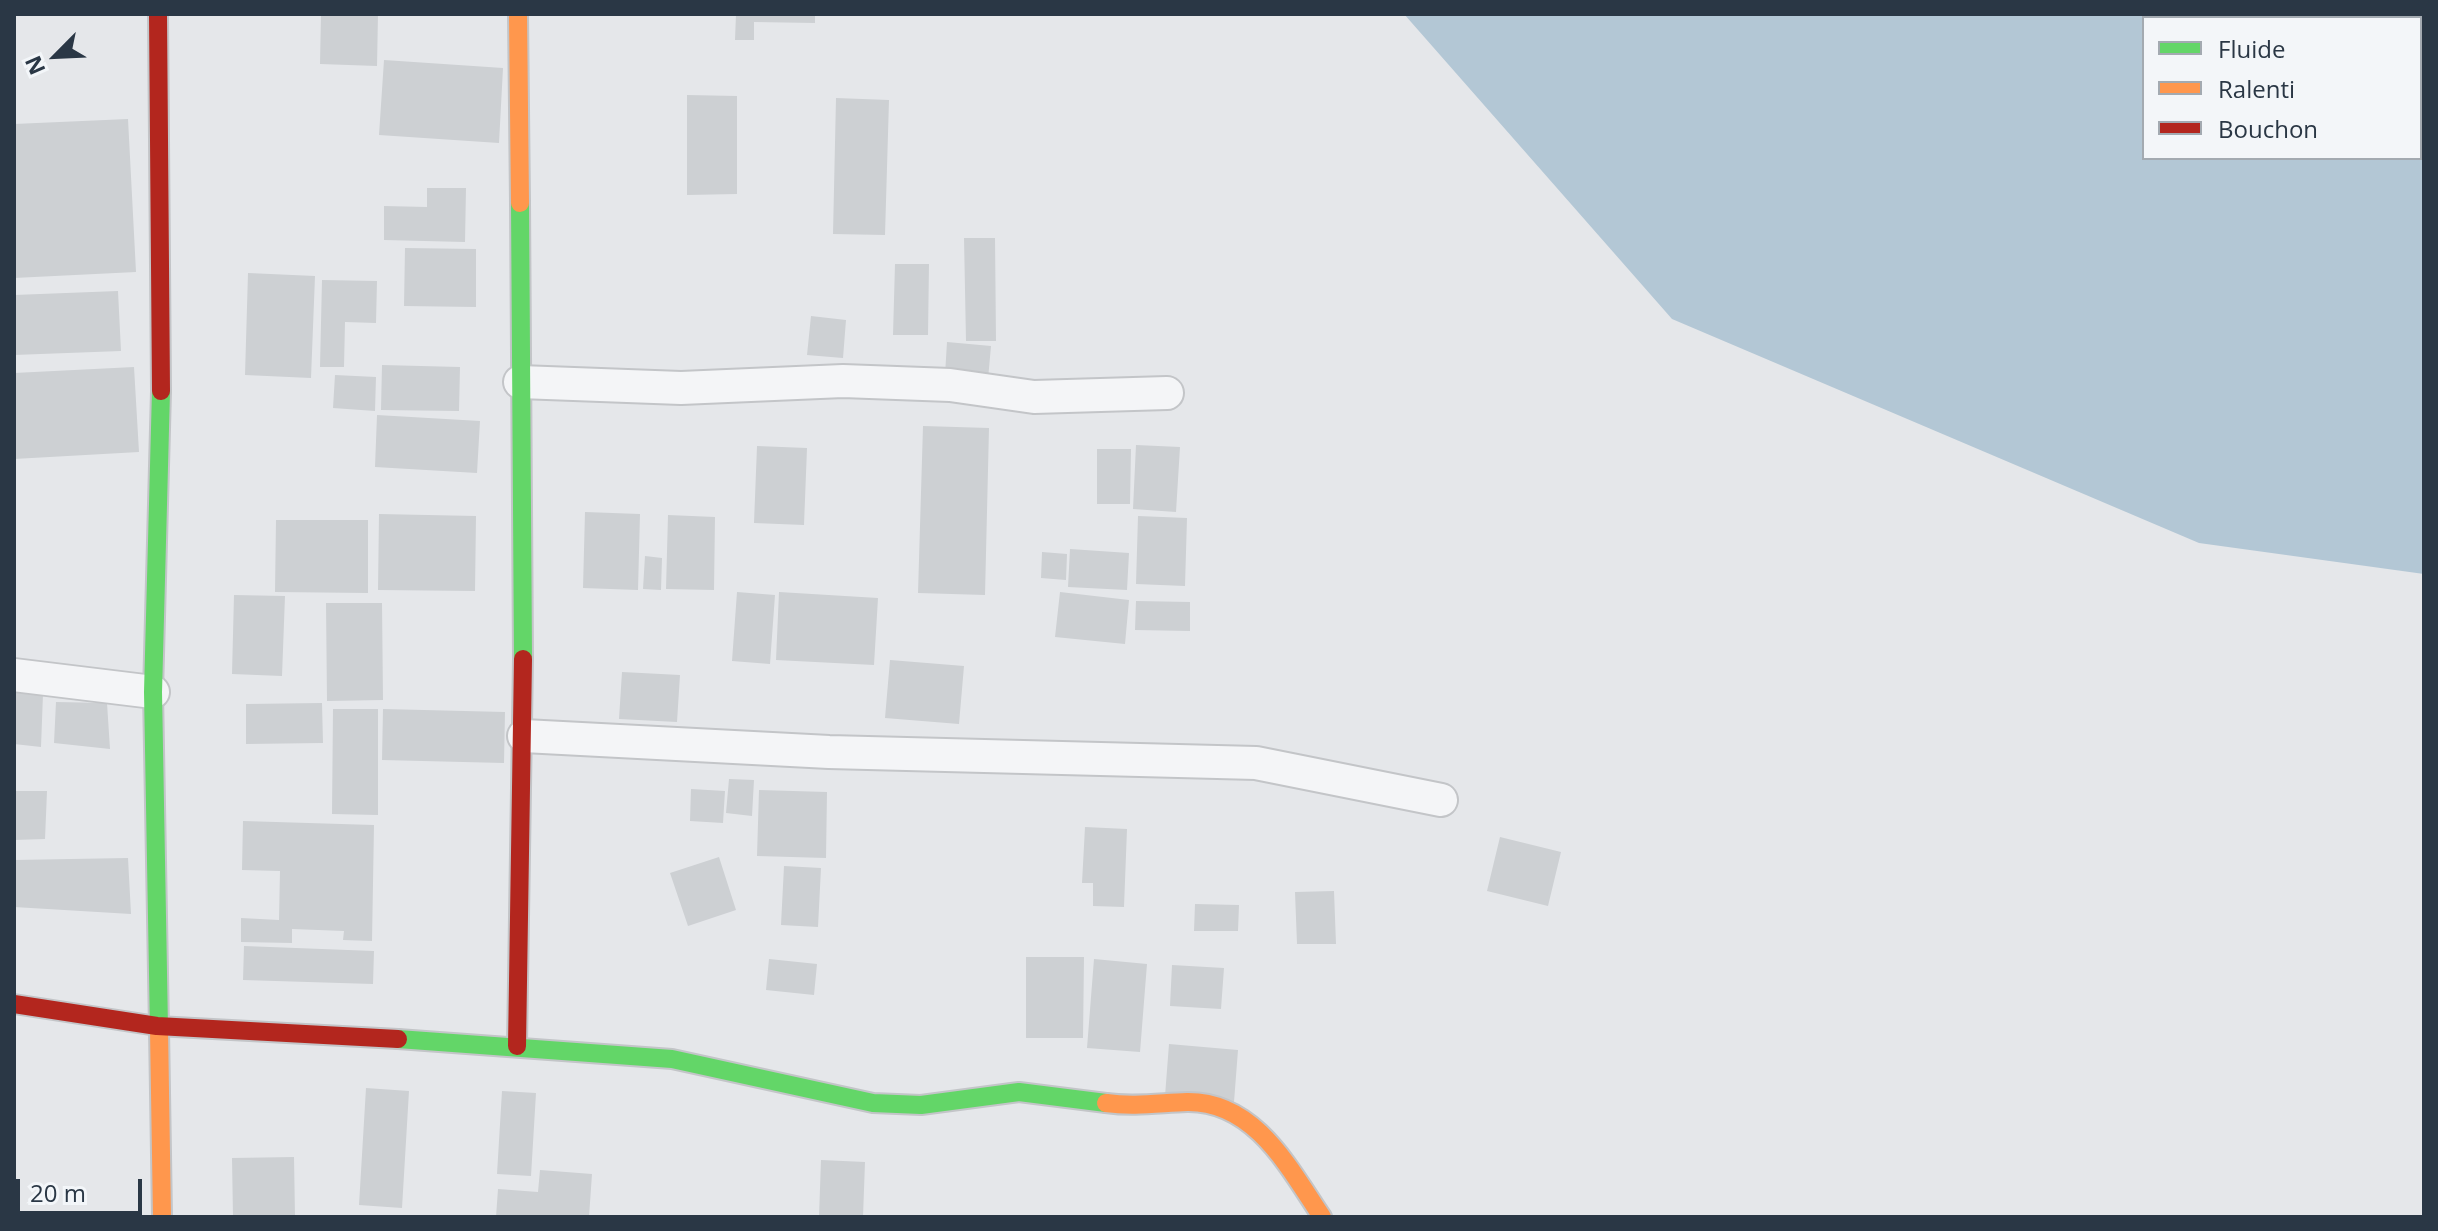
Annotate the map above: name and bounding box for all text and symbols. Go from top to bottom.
north arrow [16,16,96,96]
legend [2142,16,2422,160]
text: Fluide [2218,32,2285,65]
text: N [17,51,51,80]
text: Ralenti [2218,72,2295,105]
text: Bouchon [2218,112,2318,145]
scale bar [20,1163,146,1213]
text: 20 m [30,1176,86,1209]

